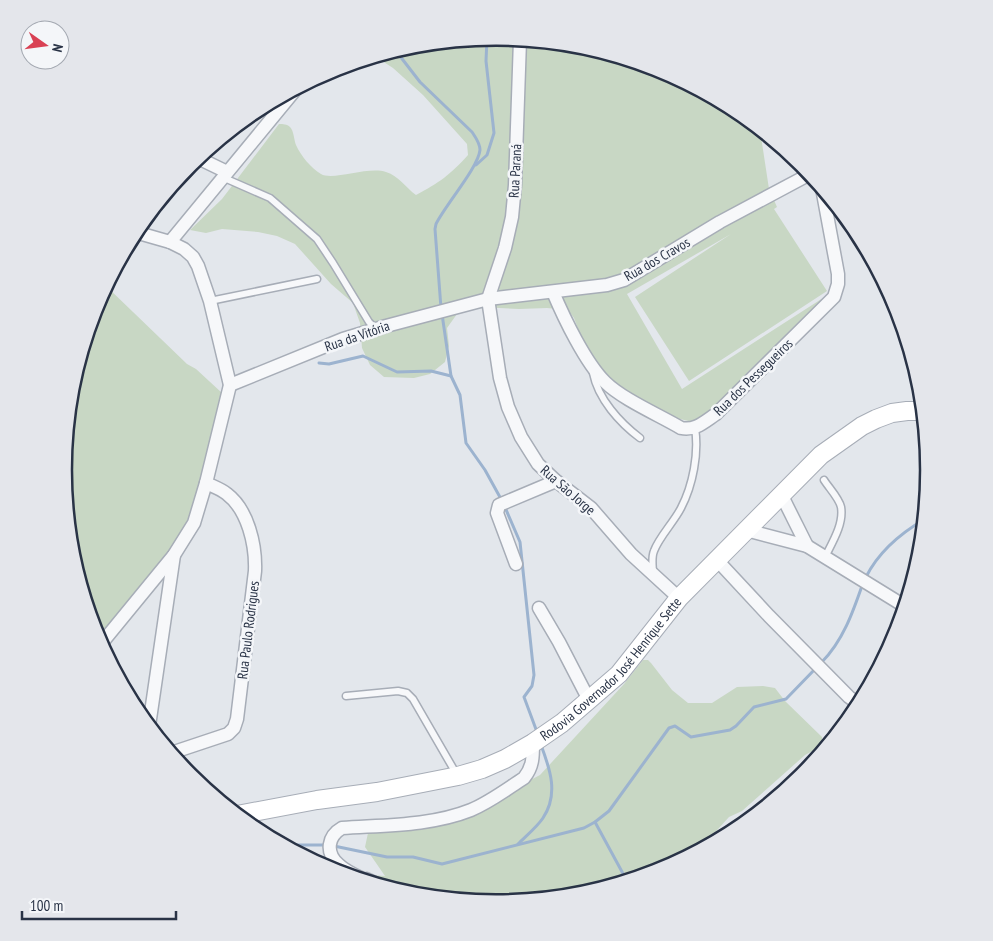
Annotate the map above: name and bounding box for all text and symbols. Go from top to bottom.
north arrow [20,20,70,70]
text: N [48,42,67,54]
street label: Rua Paraná [505,144,525,198]
street label: Rua dos Cravos [621,233,693,285]
street label: Rua da Vitória [322,317,392,355]
street label: Rua dos Pessegueiros [709,334,797,419]
street label: Rua São Jorge [537,461,599,519]
street label: Rua Paulo Rodrigues [233,579,263,680]
street label: Rodovia Governador José Henrique Sette [537,593,685,744]
scale bar [22,888,176,920]
text: 100 m [30,896,63,915]

